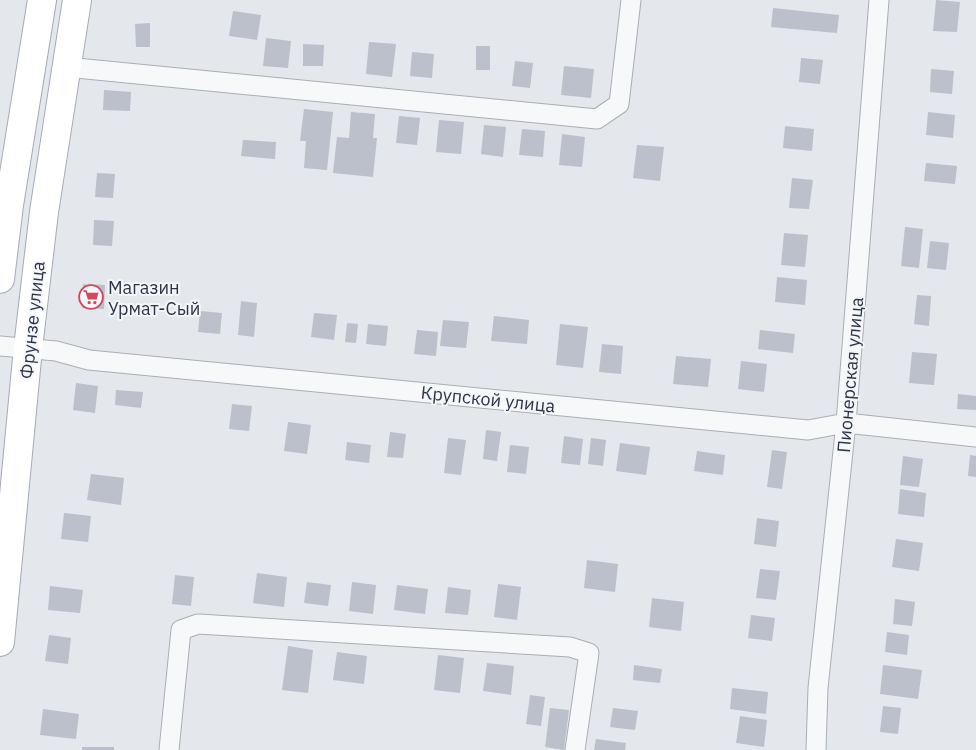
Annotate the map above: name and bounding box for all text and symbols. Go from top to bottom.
street label: Фрунзе улица [14,260,50,380]
place label: Магазин Урмат-Сый [108,276,200,320]
supermarket icon: Магазин Урмат-Сый [78,284,104,310]
street label: Пионерская улица [832,296,868,454]
street label: Крупской улица [420,381,557,418]

